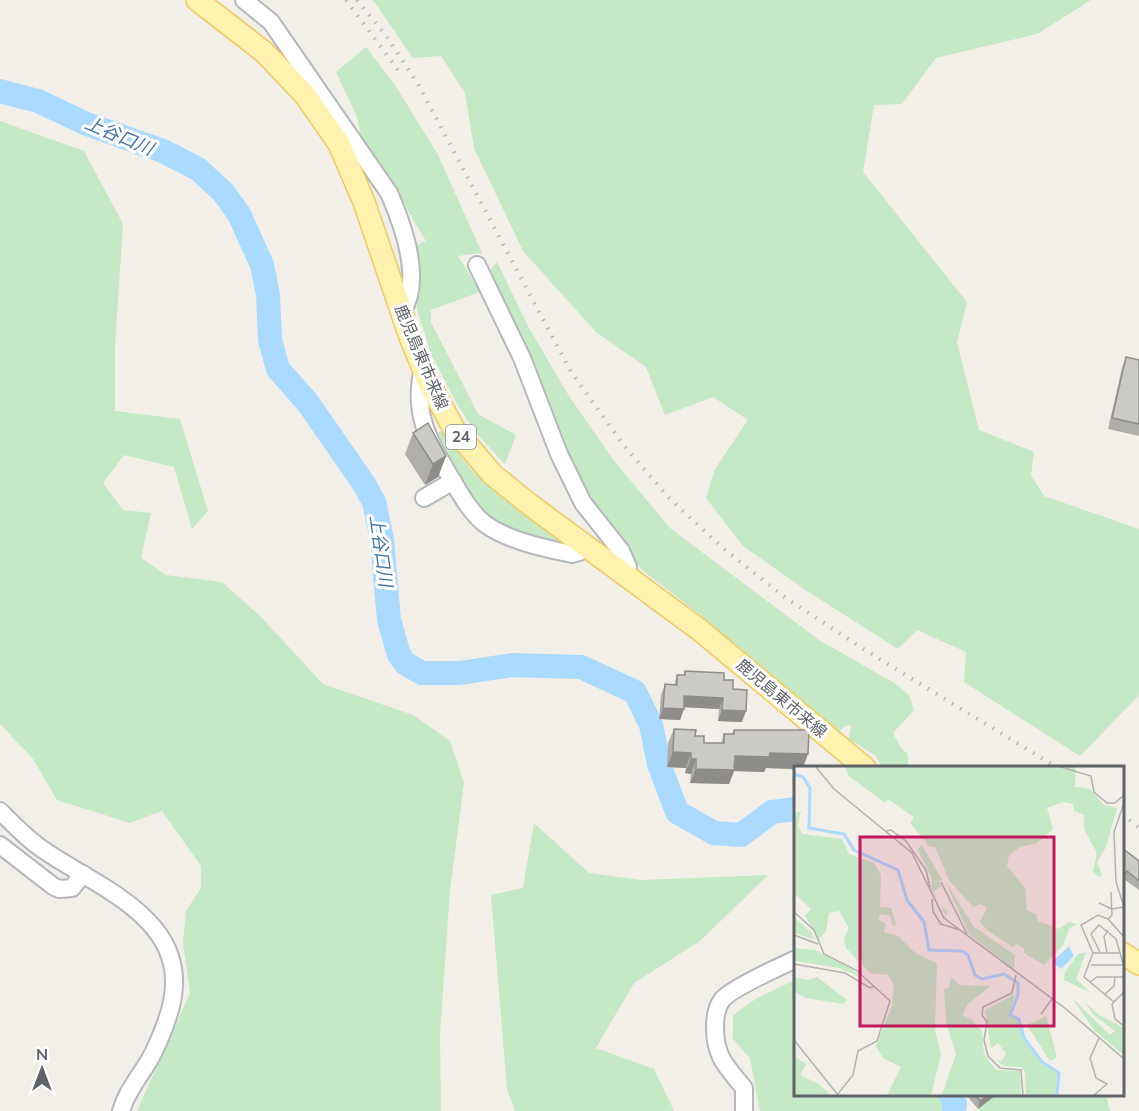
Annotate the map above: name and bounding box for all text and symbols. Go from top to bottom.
water label: 上谷口川 [82,111,159,161]
street label: 鹿児島東市来線 [391,302,453,412]
road number: 24 [446,425,476,449]
water label: 上谷口川 [365,514,398,590]
street label: 鹿児島東市来線 [733,654,831,742]
inset map [794,766,1124,1096]
north arrow [12,1039,72,1099]
text: N [36,1044,48,1064]

